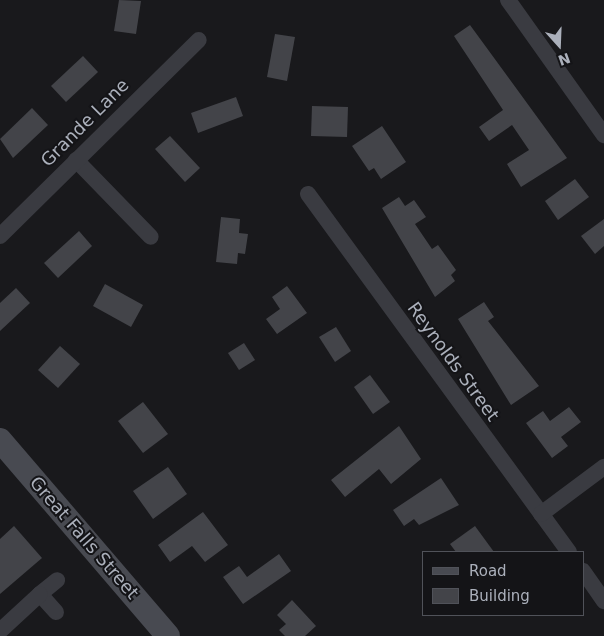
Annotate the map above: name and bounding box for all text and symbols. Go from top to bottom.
north arrow [534,20,584,70]
text: N [556,50,572,69]
street label: Grande Lane [37,75,133,171]
street label: Reynolds Street [403,298,503,426]
street label: Great Falls Street [25,472,143,604]
legend [422,551,584,616]
text: Road [469,562,507,580]
text: Building [469,587,530,605]

